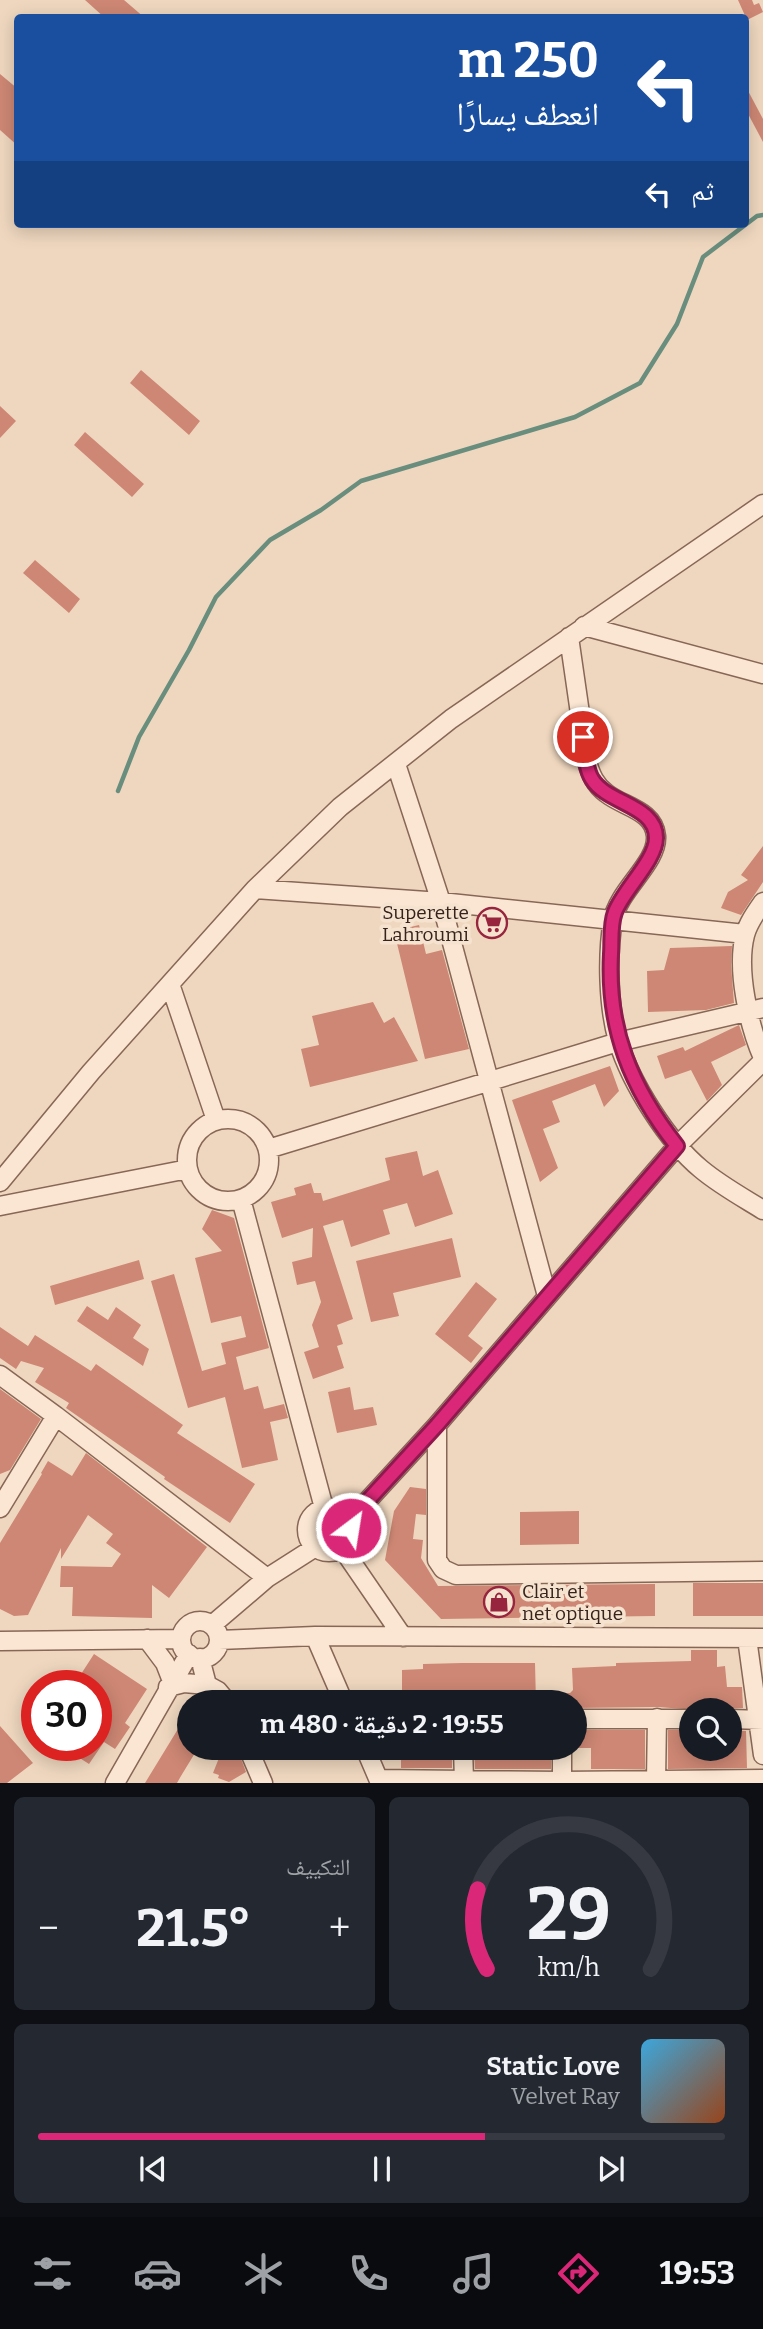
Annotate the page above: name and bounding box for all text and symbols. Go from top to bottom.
text: 250 m [458,31,599,90]
icon: left [623,42,714,133]
text: انعطف يسارًا [456,95,599,133]
icon: left [639,175,677,213]
text: ثم [691,176,714,207]
pin [553,707,613,767]
icon: arrive [564,718,602,756]
place label: Superette Lahroumi [382,901,469,946]
supermarket icon: Superette Lahroumi [475,906,509,940]
position arrow [314,1491,388,1565]
place label: Clair et net optique [522,1580,623,1625]
shop icon: Clair et net optique [482,1585,516,1619]
speed limit sign: 30 [21,1670,112,1761]
map controls [679,1698,742,1761]
button: search [679,1698,742,1761]
text: 19:55 · 2 دقيقة · 480 m [260,1709,504,1740]
text: التكييف [286,1853,351,1881]
text: 29 [527,1872,611,1959]
text: 21.5° [136,1897,251,1960]
text: − [38,1905,59,1951]
text: + [329,1905,351,1951]
text: km/h [538,1953,600,1983]
text: Static Love [486,2051,620,2082]
text: Velvet Ray [511,2082,620,2110]
icon: previous [134,2150,172,2188]
icon: pause [363,2150,401,2188]
icon: next [592,2150,630,2188]
icon: filters [28,2249,77,2298]
icon: car [133,2249,182,2298]
icon: climate [239,2249,288,2298]
icon: phone [344,2249,393,2298]
icon: music [449,2249,498,2298]
icon: directions [554,2249,603,2298]
text: 19:53 [660,2254,735,2292]

